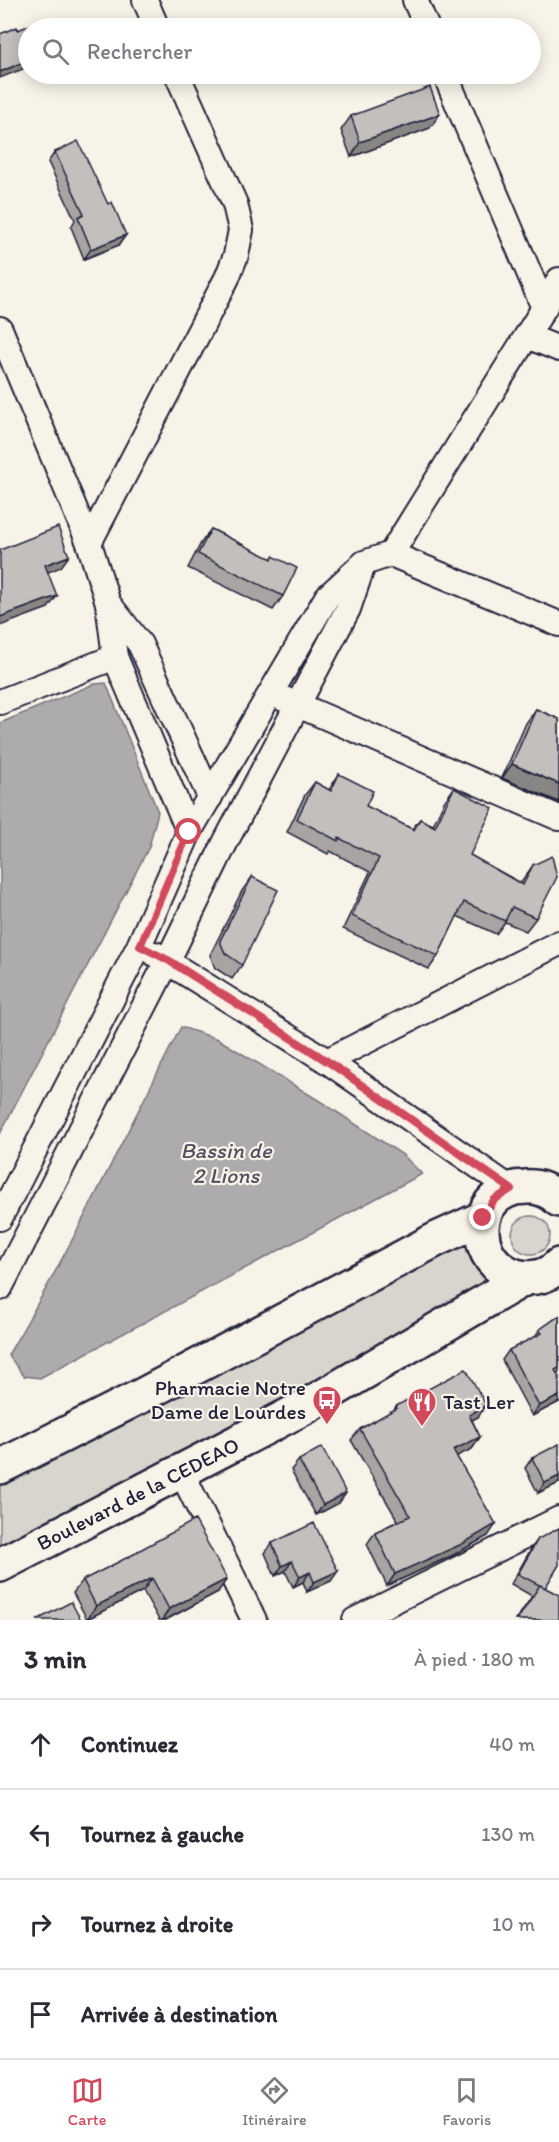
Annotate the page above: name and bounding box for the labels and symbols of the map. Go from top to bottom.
route start [175,818,201,844]
water label: Bassin de 2 Lions [180,1137,273,1189]
route end [469,1204,495,1230]
place label: Pharmacie Notre Dame de Lourdes [150,1375,306,1424]
bus stop icon: Pharmacie Notre Dame de Lourdes [311,1384,343,1426]
restaurant icon: Tast Ler [406,1386,438,1428]
place label: Tast Ler [443,1389,515,1414]
street label: Boulevard de la CEDEAO [33,1432,243,1555]

